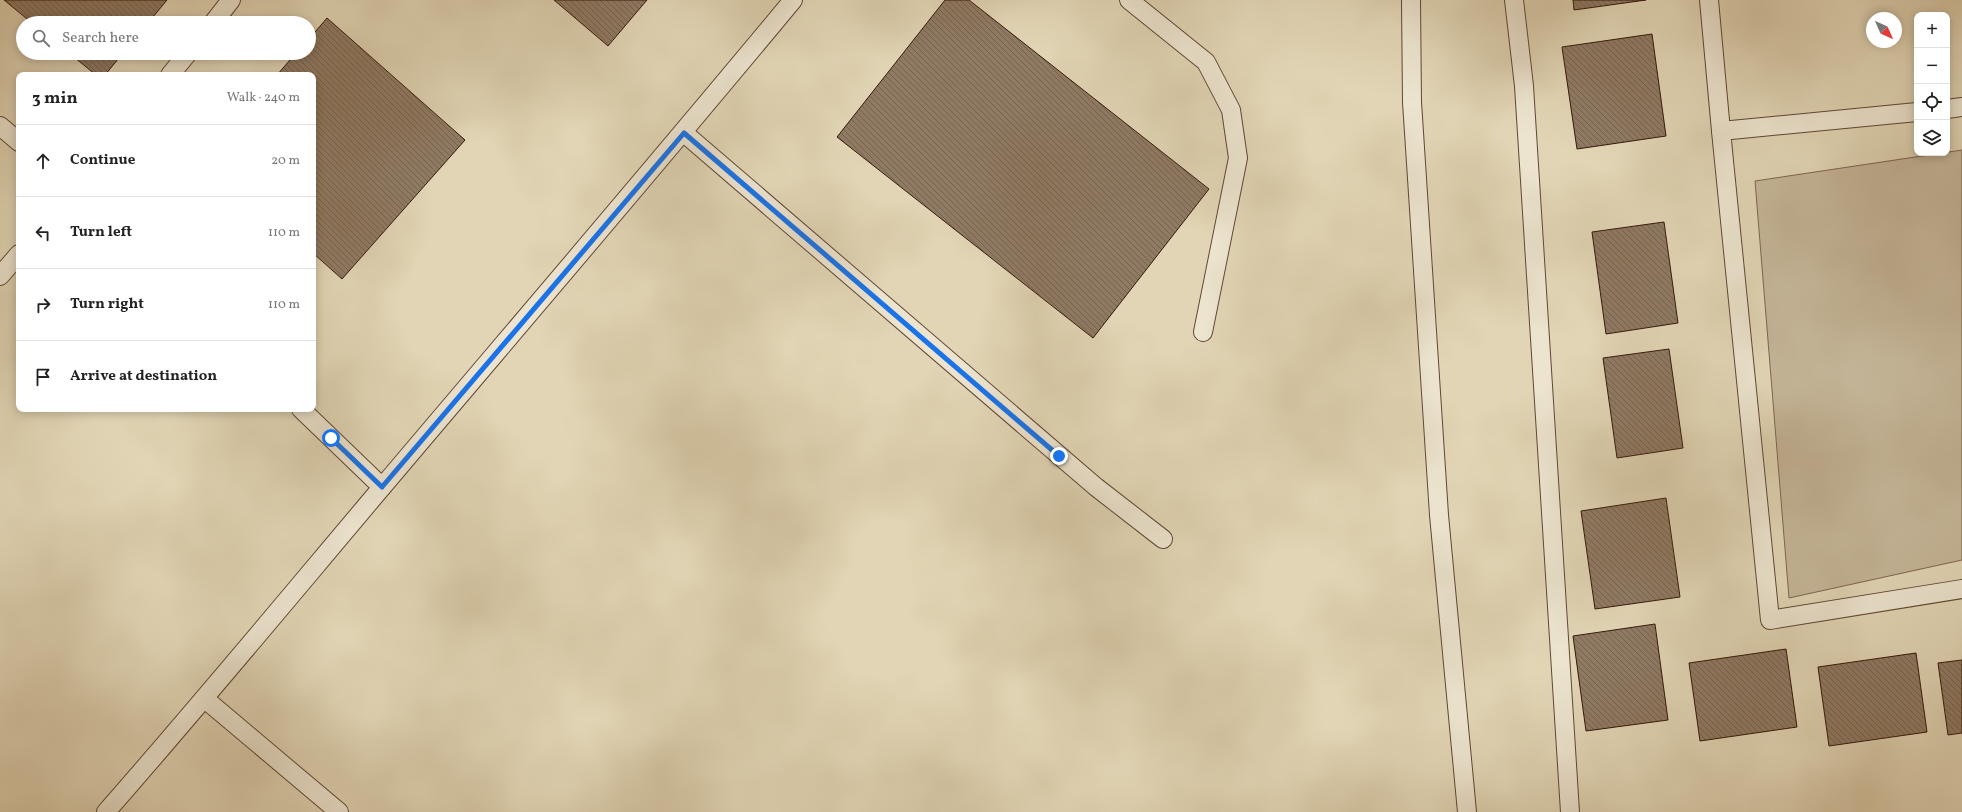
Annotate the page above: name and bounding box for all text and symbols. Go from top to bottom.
north arrow [1866,12,1902,48]
map controls [1914,12,1950,156]
button: + [1914,12,1950,48]
search box [16,16,316,60]
icon: search [30,27,52,49]
text: Search here [62,28,139,49]
button: − [1914,48,1950,84]
button: locate [1914,84,1950,120]
text: 3 min [32,87,78,110]
text: Walk · 240 m [227,89,300,107]
button: layers [1914,120,1950,156]
icon: ahead [32,150,54,172]
text: Continue [70,150,135,171]
text: 20 m [271,152,300,170]
icon: left [32,222,54,244]
text: Turn left [70,222,132,243]
text: 110 m [268,224,300,242]
icon: right [32,294,54,316]
text: Turn right [70,294,144,315]
text: 110 m [268,296,300,314]
icon: arrive [32,366,54,388]
text: Arrive at destination [70,366,217,387]
route start [322,429,340,447]
route end [1050,447,1068,465]

